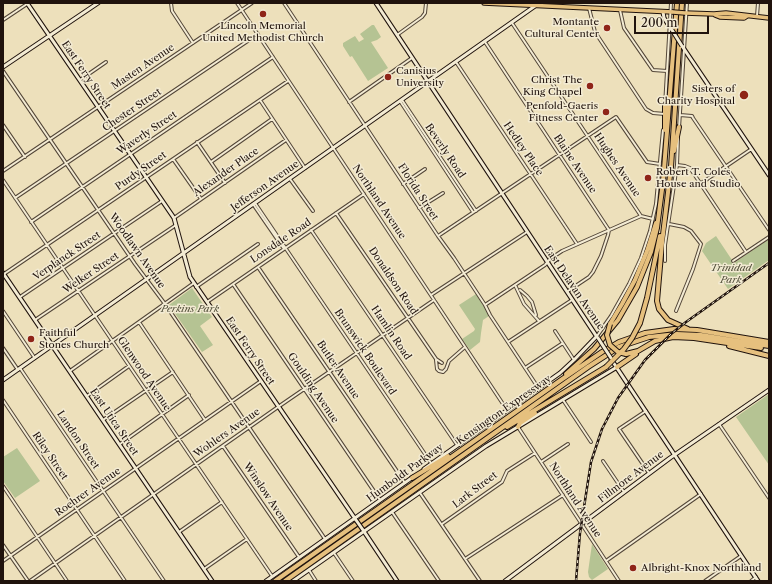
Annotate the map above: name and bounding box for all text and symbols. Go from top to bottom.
scale bar [636,8,711,34]
marker: Lincoln Memorial United Methodist Church [258,9,268,19]
text: 200 m [641,15,678,30]
place label: Montante Cultural Center [524,16,599,40]
place label: Lincoln Memorial United Methodist Church [202,20,324,44]
marker: Montante Cultural Center [602,23,612,33]
street label: East Ferry Street [59,39,113,111]
street label: Masten Avenue [109,42,177,92]
place label: Canisius University [396,65,444,88]
marker: Canisius University [383,72,393,82]
place label: Christ The King Chapel [523,74,582,98]
marker: Christ The King Chapel [585,81,595,91]
place label: Sisters of Charity Hospital [657,83,735,106]
street label: Chester Street [100,86,164,134]
marker: Sisters of Charity Hospital [738,89,750,101]
place label: Penfold-Gaeris Fitness Center [526,100,598,124]
marker: Penfold-Gaeris Fitness Center [601,107,611,117]
street label: Waverly Street [115,109,179,157]
street label: Hedley Place [501,120,545,178]
street label: Beverly Road [422,121,468,181]
street label: Hughes Avenue [591,131,643,199]
street label: Blaine Avenue [551,132,599,196]
street label: Alexander Place [191,145,261,199]
street label: Purdy Street [113,149,169,193]
street label: Jefferson Avenue [229,158,301,214]
street label: Florida Street [395,161,441,223]
street label: Northland Avenue [350,163,408,241]
place label: Robert T. Coles House and Studio [656,166,740,190]
marker: Robert T. Coles House and Studio [643,173,653,183]
street label: Woodlawn Avenue [107,211,167,291]
street label: Lonsdale Road [248,216,314,266]
street label: Verplanck Street [31,229,103,283]
street label: East Delavan Avenue [541,244,607,332]
street label: Donaldson Road [366,245,420,317]
street label: Welker Street [61,250,121,296]
park label: Trinidad Park [711,262,751,286]
park label: Perkins Park [161,303,219,315]
street label: Hamlin Road [368,304,414,362]
street label: Brunswick Boulevard [332,307,398,397]
street label: East Ferry Street [223,315,277,387]
place label: Faithful Stones Church [39,327,109,350]
marker: Faithful Stones Church [26,334,36,344]
street label: Glenwood Avenue [115,334,173,414]
street label: Butler Avenue [314,339,362,401]
street label: Goulding Avenue [285,351,341,425]
street label: Kensington Expressway [454,373,554,447]
street label: East Utica Street [87,386,141,458]
street label: Wohlers Avenue [192,406,262,460]
street label: Landon Street [54,409,102,471]
street label: Riley Street [30,430,70,482]
street label: Humboldt Parkway [365,441,445,505]
street label: Fillmore Avenue [596,448,666,506]
street label: Northland Avenue [546,460,604,540]
street label: Winslow Avenue [241,461,295,533]
street label: Roehrer Avenue [53,465,123,519]
street label: Lark Street [450,469,500,511]
place label: Albright-Knox Northland [641,562,761,574]
marker: Albright-Knox Northland [628,563,638,573]

